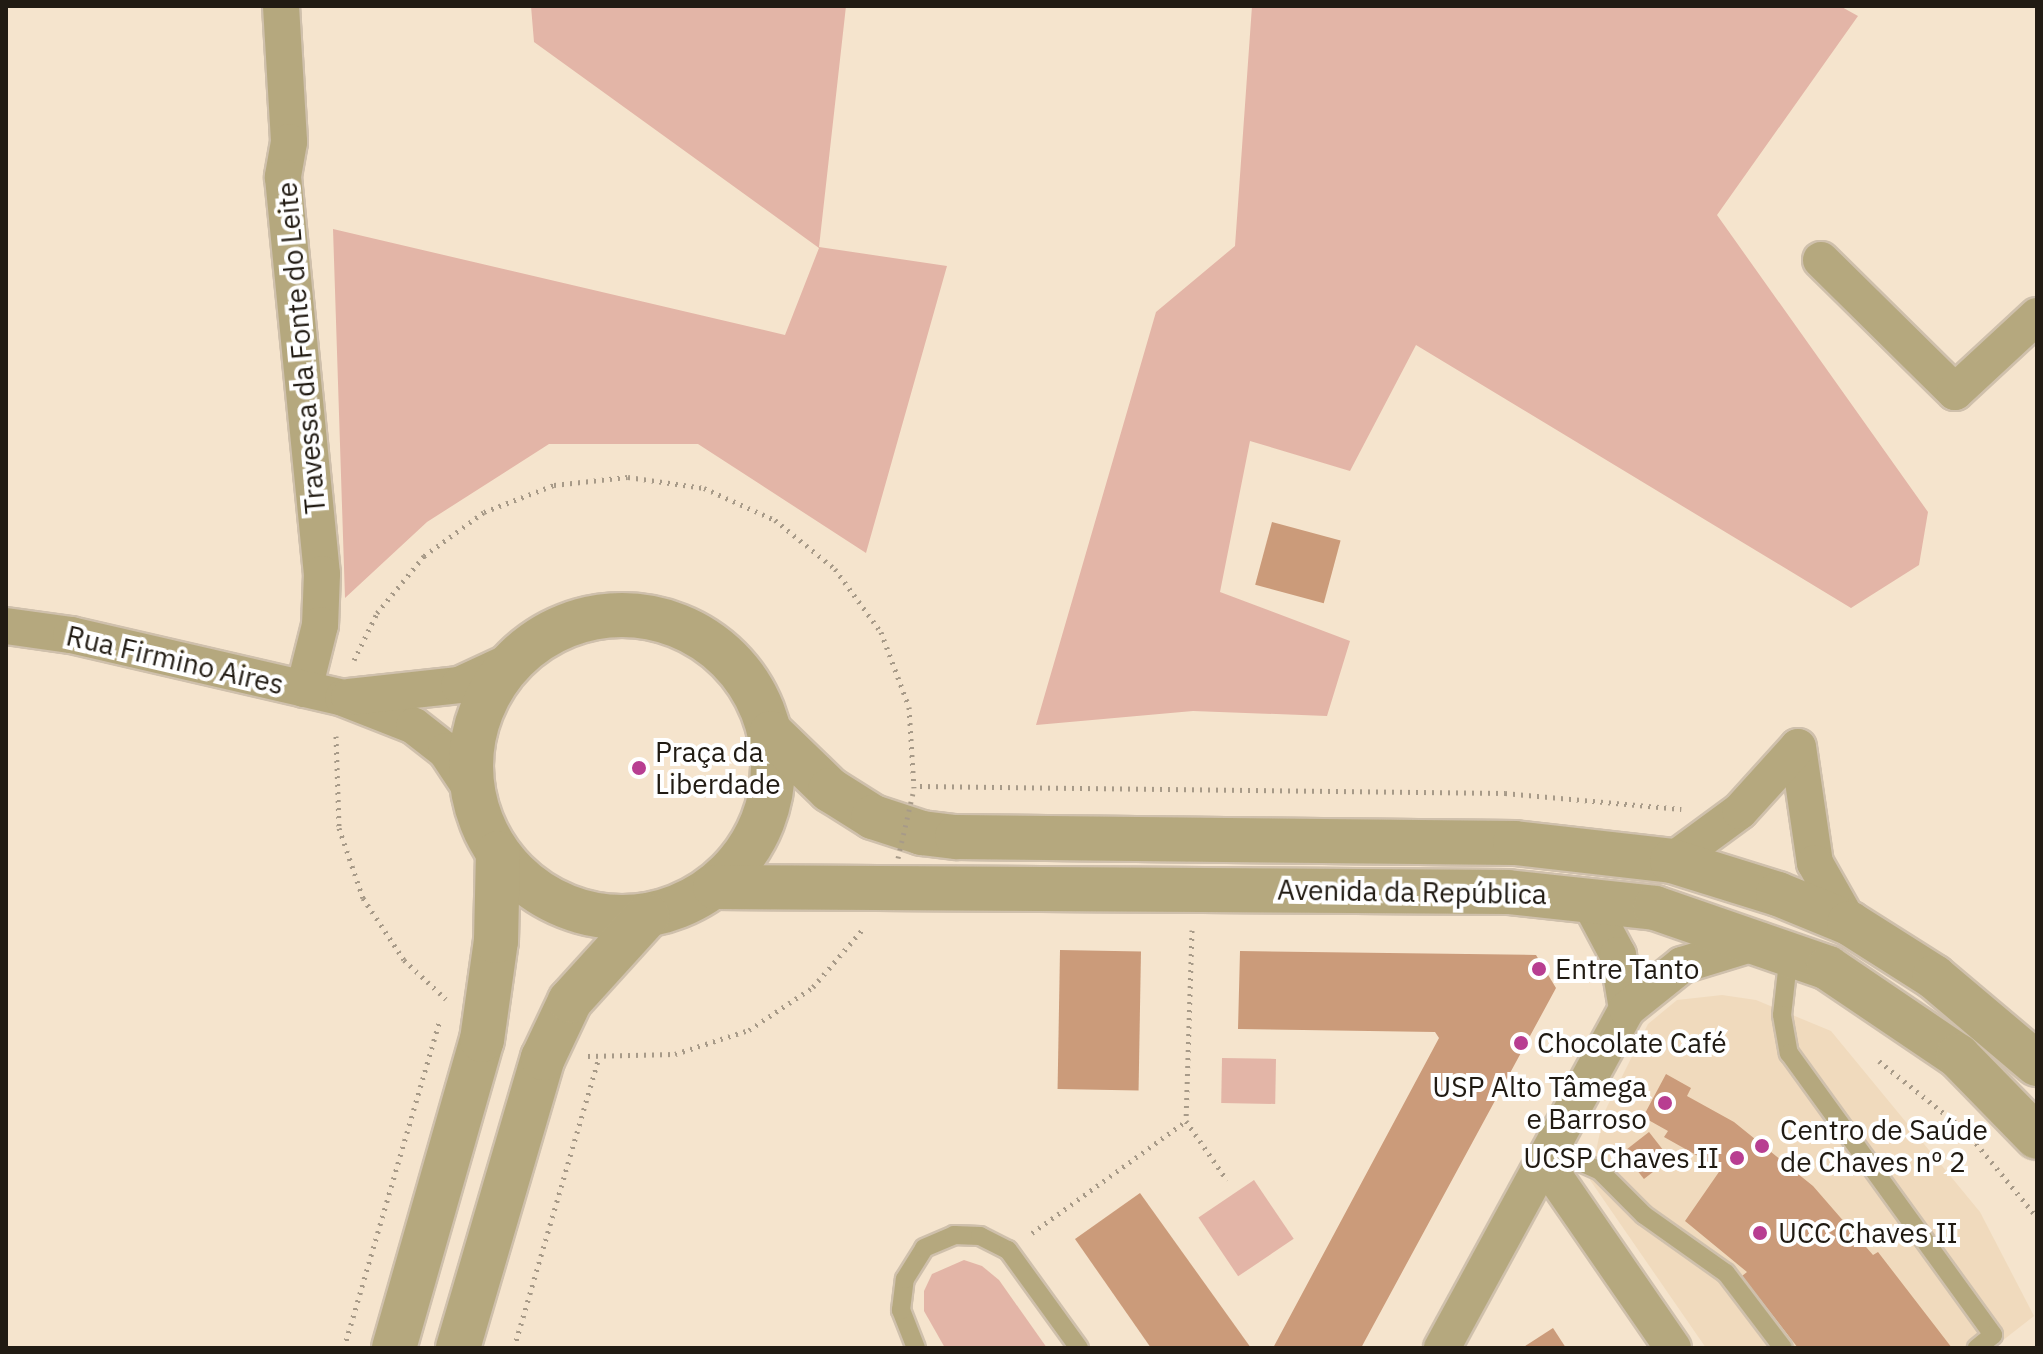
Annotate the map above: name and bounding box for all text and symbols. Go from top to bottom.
street label: Travessa da Fonte do Leite [270,181,332,515]
street label: Rua Firmino Aires [63,619,287,701]
place label: Praça da Liberdade [655,735,781,801]
marker: Praça da Liberdade [630,759,648,777]
street label: Avenida da República [1277,873,1547,911]
place label: Entre Tanto [1555,952,1699,986]
marker: Entre Tanto [1530,960,1548,978]
place label: Chocolate Café [1537,1026,1727,1060]
marker: Chocolate Café [1512,1034,1530,1052]
place label: USP Alto Tâmega e Barroso [1432,1070,1647,1136]
marker: USP Alto Tâmega e Barroso [1654,1092,1676,1114]
place label: Centro de Saúde de Chaves nº 2 [1780,1113,1988,1179]
marker: Centro de Saúde de Chaves nº 2 [1751,1135,1773,1157]
place label: UCSP Chaves II [1523,1141,1719,1175]
marker: UCSP Chaves II [1726,1147,1748,1169]
place label: UCC Chaves II [1778,1216,1958,1250]
marker: UCC Chaves II [1749,1222,1771,1244]

